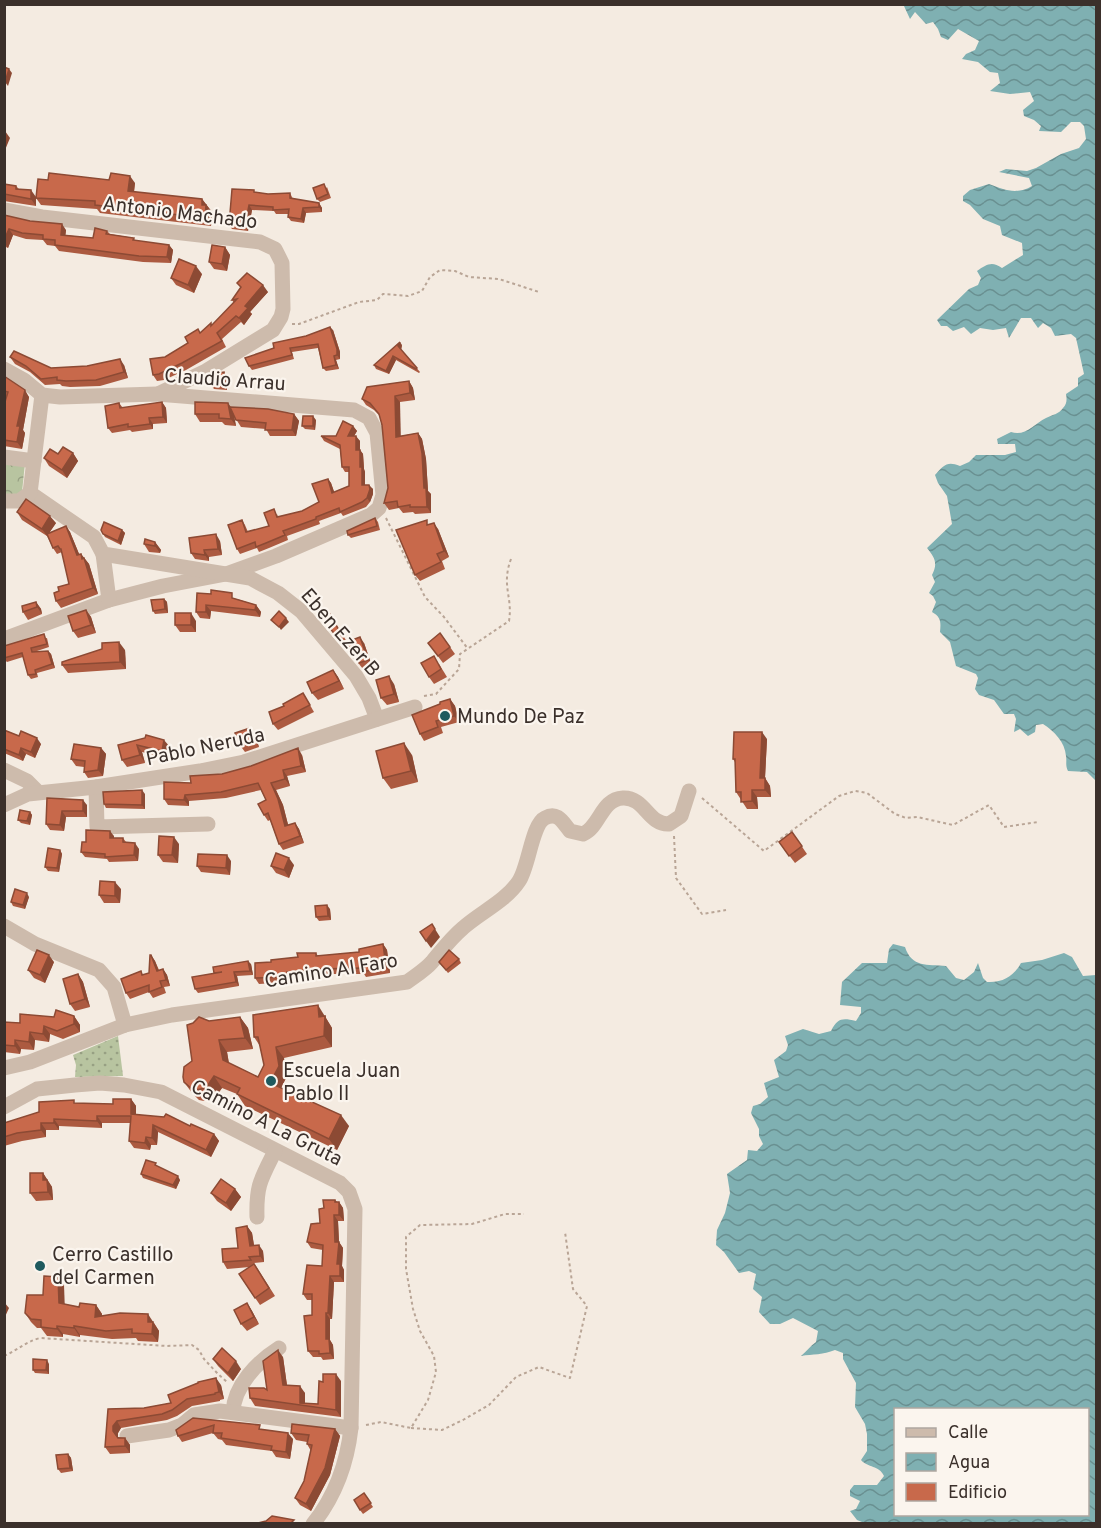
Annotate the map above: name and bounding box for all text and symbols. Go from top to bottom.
street label: Antonio Machado [101,192,259,236]
street label: Claudio Arrau [163,364,286,398]
street label: Eben Ezer B [294,584,385,683]
place label: Mundo De Paz [457,705,585,731]
marker: Mundo De Paz [438,709,452,723]
street label: Pablo Neruda [144,723,267,773]
street label: Camino Al Faro [263,949,400,995]
place label: Escuela Juan Pablo II [283,1059,400,1108]
street label: Camino A La Gruta [186,1074,346,1173]
marker: Escuela Juan Pablo II [264,1074,278,1088]
place label: Cerro Castillo del Carmen [52,1243,173,1292]
marker: Cerro Castillo del Carmen [33,1259,47,1273]
legend [894,1408,1089,1516]
text: Calle [948,1422,988,1445]
text: Agua [948,1452,990,1475]
text: Edificio [948,1482,1007,1505]

